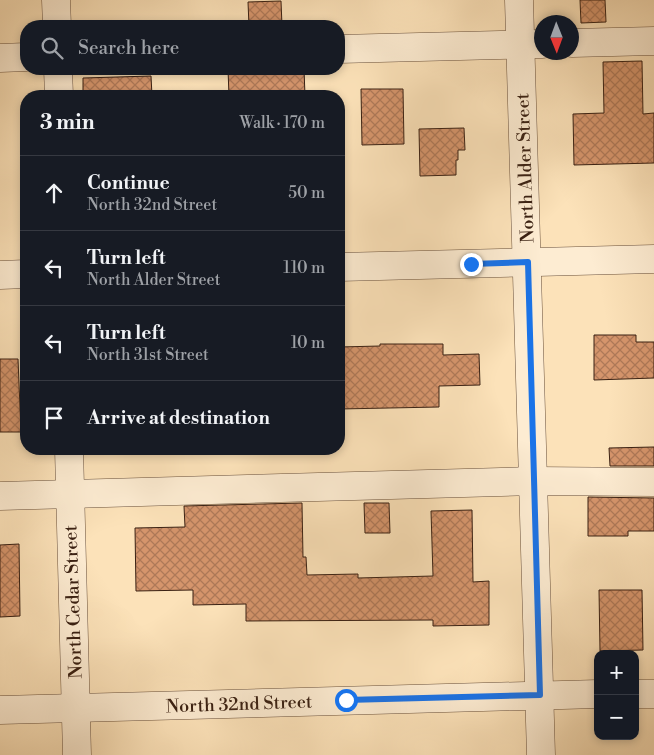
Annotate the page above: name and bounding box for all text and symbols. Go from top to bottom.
north arrow [534,15,579,60]
search box [20,20,345,75]
icon: search [38,34,66,62]
text: Search here [78,36,179,60]
street label: North Alder Street [511,92,540,243]
text: 3 min [40,110,95,136]
text: Walk · 170 m [239,113,325,133]
text: Continue [87,171,170,195]
icon: ahead [40,179,68,207]
text: 50 m [288,183,325,203]
text: North 32nd Street [87,195,217,215]
text: Turn left [87,246,166,270]
route end [460,253,483,276]
icon: left [40,254,68,282]
text: 110 m [283,258,325,278]
text: North Alder Street [87,270,220,290]
text: Turn left [87,321,166,345]
icon: left [40,329,68,357]
text: 10 m [291,333,325,353]
text: North 31st Street [87,345,209,365]
icon: arrive [40,404,68,432]
text: Arrive at destination [87,406,270,430]
street label: North Cedar Street [59,524,88,679]
map controls [594,650,639,740]
button: + [594,650,639,695]
route start [335,689,358,712]
street label: North 32nd Street [165,690,313,719]
button: − [594,695,639,740]

